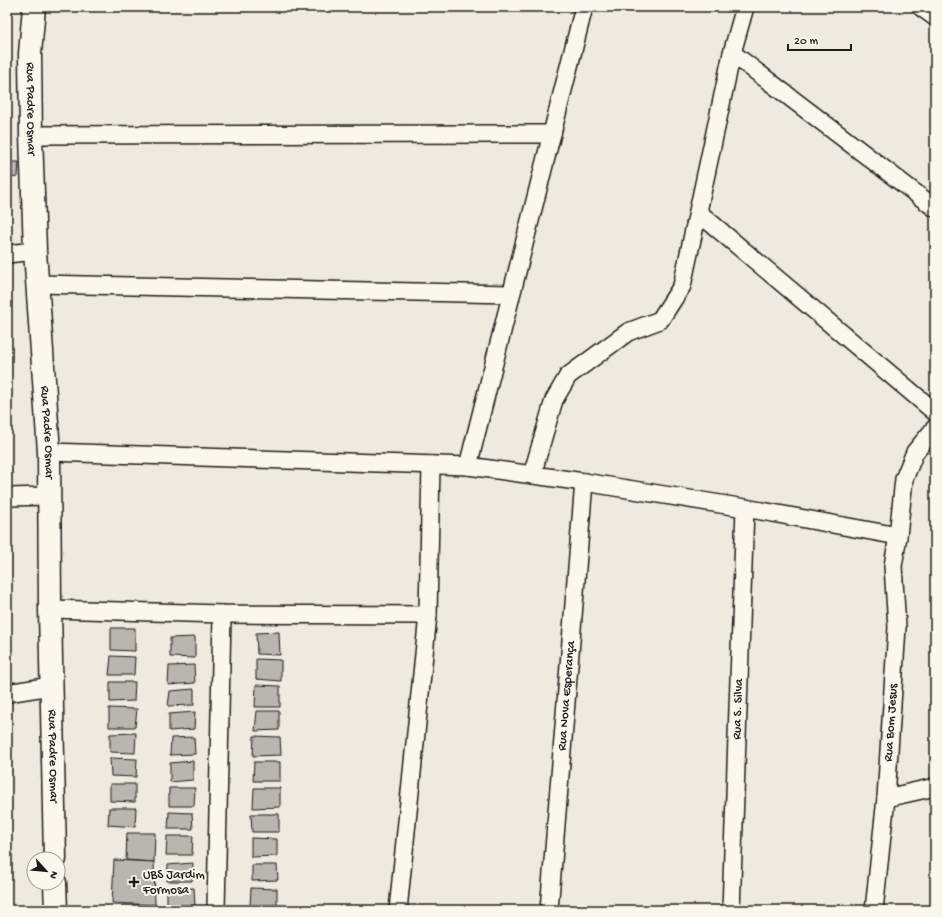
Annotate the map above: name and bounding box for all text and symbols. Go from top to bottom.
scale bar [788,26,851,52]
text: 20 m [794,35,819,49]
street label: Rua Padre Osmar [23,62,39,157]
street label: Rua Padre Osmar [37,385,57,480]
street label: Rua Nova Esperança [555,639,579,751]
street label: Rua S. Silva [729,678,747,740]
street label: Rua Bom Jesus [881,682,901,762]
street label: Rua Padre Osmar [45,709,61,804]
north arrow [26,851,66,891]
place label: UBS Jardim Formosa [142,868,205,898]
text: N [46,869,60,881]
marker: UBS Jardim Formosa [128,876,140,888]

